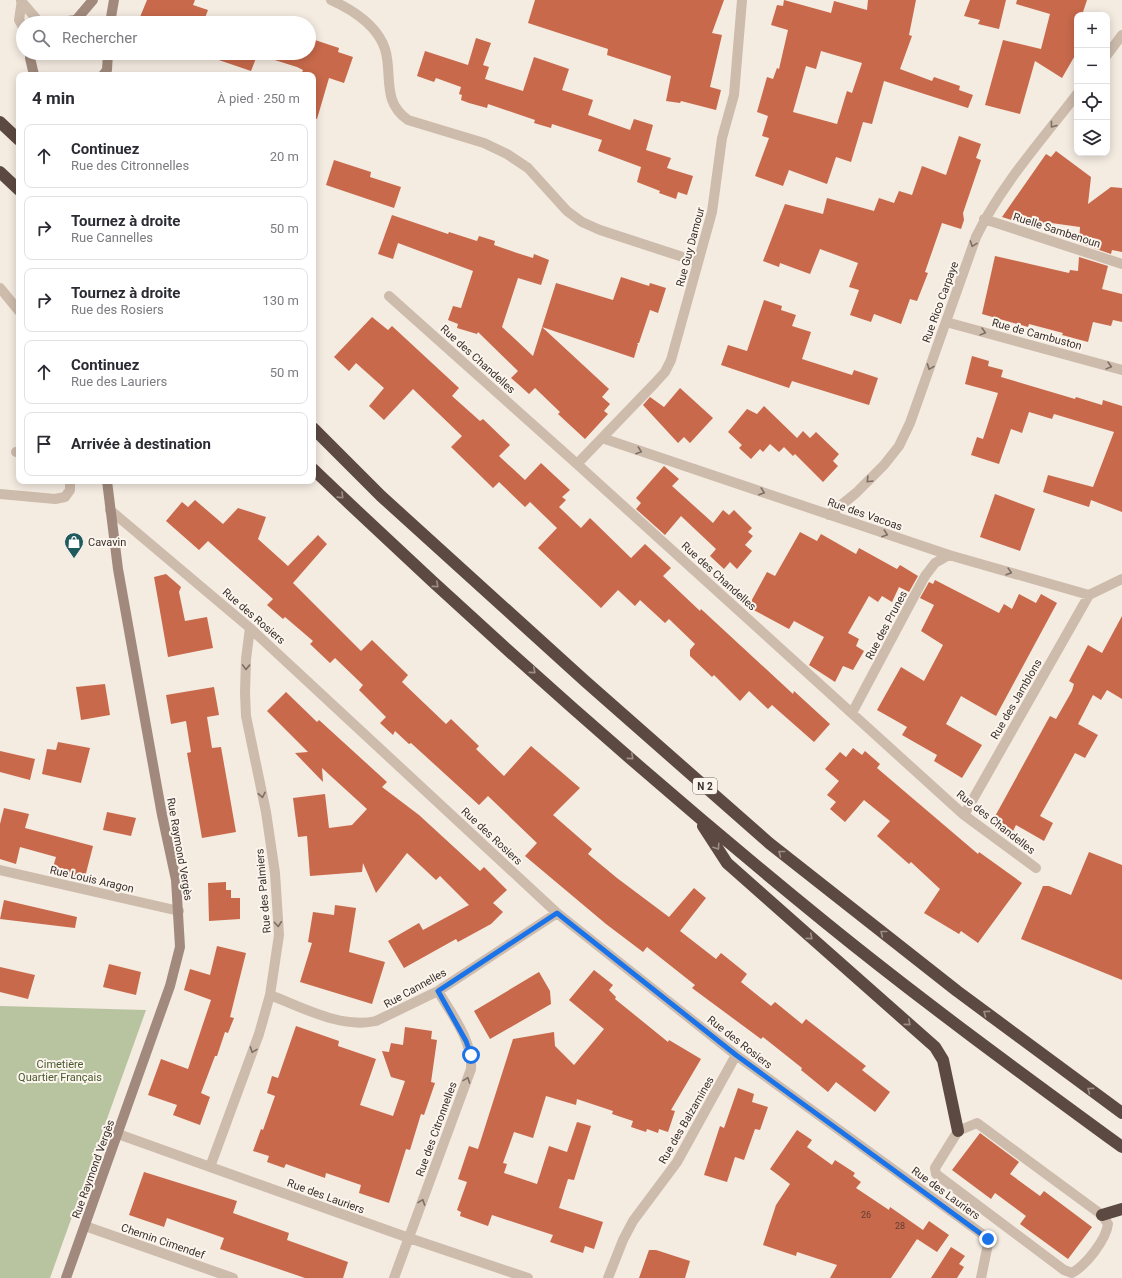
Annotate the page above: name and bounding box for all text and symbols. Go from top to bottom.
map controls [1074,12,1110,156]
button: + [1074,12,1110,48]
search box [16,16,316,60]
icon: search [30,27,52,49]
text: Rechercher [62,29,137,47]
button: − [1074,48,1110,84]
button: locate [1074,84,1110,120]
text: 4 min [32,88,75,108]
text: À pied · 250 m [217,91,300,106]
button: layers [1074,120,1110,156]
one-way arrow [1051,121,1058,128]
text: Continuez [71,140,139,158]
icon: ahead [33,145,55,167]
text: 20 m [270,149,299,164]
text: Rue des Citronnelles [71,158,189,173]
street label: Rue Guy Damour [674,206,707,288]
street label: Ruelle Sambenoun [1011,210,1102,251]
text: Tournez à droite [71,212,180,230]
icon: right [33,217,55,239]
text: 50 m [270,221,299,236]
text: Rue Cannelles [71,230,153,245]
one-way arrow [969,241,978,248]
street label: Rue Rico Carpaye [920,260,961,345]
text: Tournez à droite [71,284,180,302]
icon: right [33,289,55,311]
text: 130 m [262,293,299,308]
text: Rue des Rosiers [71,302,164,317]
street label: Rue de Cambuston [990,316,1083,353]
street label: Rue des Chandelles [438,322,518,397]
one-way arrow [980,327,987,336]
text: Continuez [71,356,139,374]
icon: ahead [33,361,55,383]
one-way arrow [1105,361,1112,370]
one-way arrow [926,363,934,370]
text: 50 m [270,365,299,380]
text: Rue des Lauriers [71,374,167,389]
icon: arrive [33,433,55,455]
text: Arrivée à destination [71,435,211,453]
one-way arrow [635,446,642,455]
one-way arrow [866,475,874,483]
one-way arrow [758,488,765,496]
one-way arrow [336,491,344,499]
street label: Rue des Vacoas [826,496,904,533]
one-way arrow [881,529,888,538]
shop icon: Cavavin [63,531,85,559]
place label: Cavavin [88,536,126,549]
street label: Rue des Chandelles [679,539,759,614]
one-way arrow [1005,567,1012,576]
one-way arrow [431,581,438,588]
street label: Rue des Rosiers [220,586,288,647]
street label: Rue des Prunes [863,588,910,662]
street label: Rue des Jamblons [988,657,1045,742]
one-way arrow [241,664,250,670]
one-way arrow [528,667,536,674]
one-way arrow [626,753,633,760]
road number: N 2 [693,778,717,794]
street label: Rue des Chandelles [954,788,1038,857]
one-way arrow [258,792,266,798]
street label: Rue Raymond Vergès [164,797,195,902]
street label: Rue des Rosiers [459,805,525,868]
one-way arrow [712,843,720,850]
street label: Rue des Palmiers [253,848,274,934]
one-way arrow [779,850,786,857]
street label: Rue Louis Aragon [49,863,135,895]
one-way arrow [274,921,283,927]
one-way arrow [881,931,888,938]
one-way arrow [806,932,813,939]
street label: Rue Cannelles [382,966,449,1011]
one-way arrow [983,1011,990,1018]
street label: Rue des Rosiers [705,1013,775,1072]
one-way arrow [903,1018,911,1025]
route start [462,1046,480,1064]
one-way arrow [249,1047,258,1054]
park label: Cimetière Quartier Français [18,1058,102,1084]
street label: Rue des Balzamines [656,1074,717,1166]
one-way arrow [462,1076,471,1083]
street label: Rue des Citronnelles [413,1080,460,1178]
one-way arrow [1088,1088,1095,1095]
street label: Rue Raymond Vergès [70,1118,117,1220]
street label: Rue des Lauriers [909,1164,983,1223]
street label: Rue des Lauriers [285,1176,367,1217]
one-way arrow [418,1198,426,1205]
house number: 26 [861,1210,871,1220]
street label: Chemin Cimendef [119,1221,206,1262]
house number: 28 [895,1221,905,1231]
route end [979,1230,997,1248]

